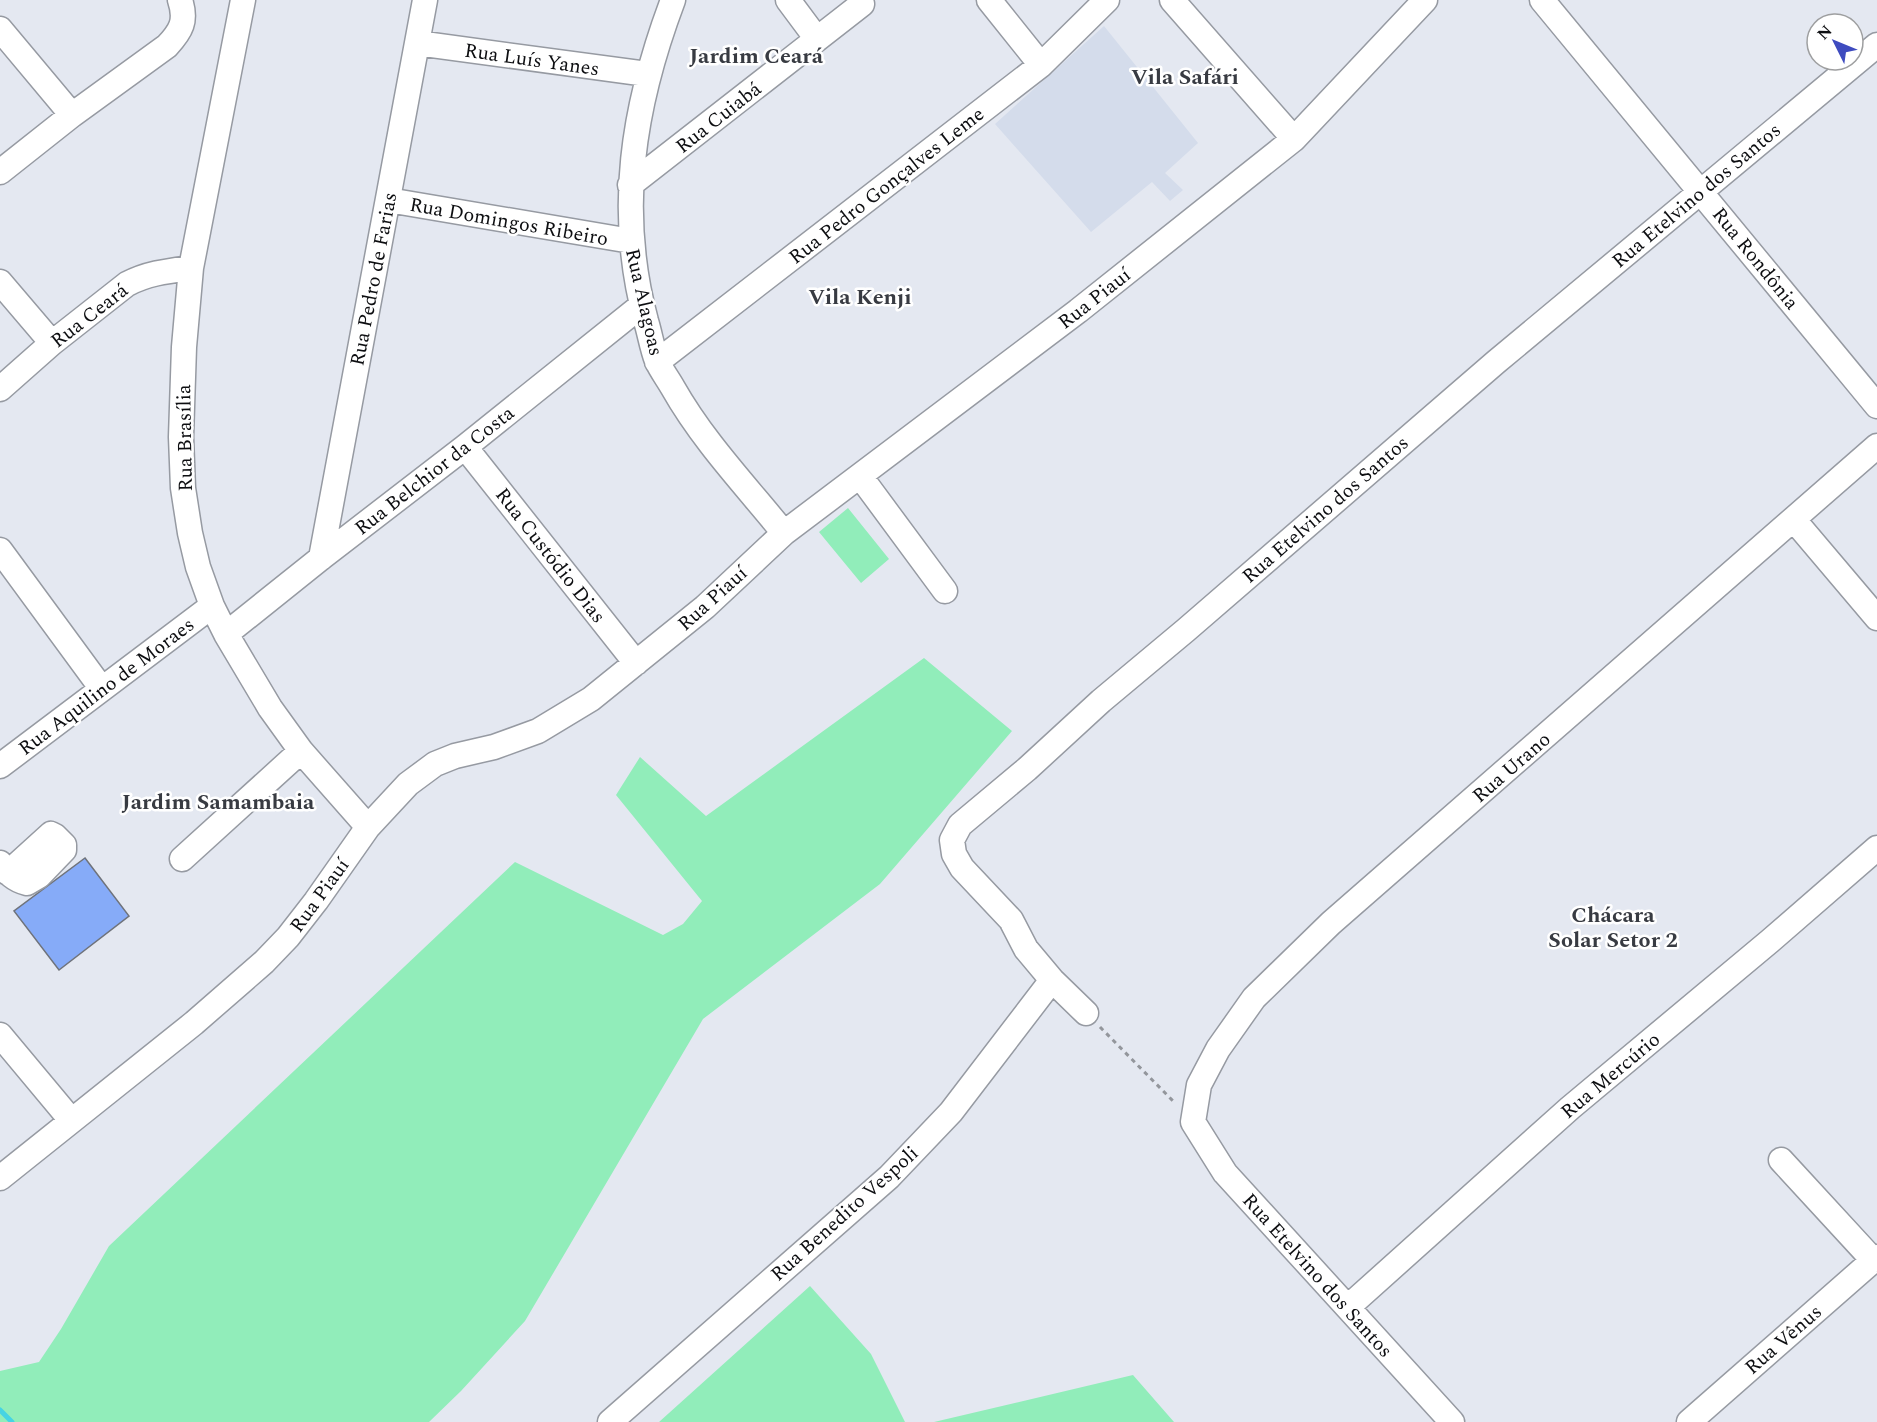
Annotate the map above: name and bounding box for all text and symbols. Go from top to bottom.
north arrow [1805,12,1865,72]
text: N [1812,19,1838,45]
street label: Rua Luís Yanes [463,36,601,84]
district label: Jardim Ceará [689,40,824,73]
district label: Vila Safári [1131,61,1239,94]
street label: Rua Cuiabá [669,74,768,161]
street label: Rua Pedro Gonçalves Leme [782,100,991,272]
street label: Rua Etelvino dos Santos [1606,116,1788,276]
street label: Rua Pedro de Farias [342,190,406,369]
street label: Rua Domingos Ribeiro [407,190,610,254]
street label: Rua Rondônia [1704,201,1806,317]
street label: Rua Alagoas [617,245,671,359]
street label: Rua Piauí [1052,260,1138,337]
street label: Rua Ceará [44,276,135,356]
district label: Vila Kenji [808,281,912,314]
street label: Rua Brasília [169,384,201,492]
street label: Rua Belchior da Costa [348,399,521,543]
street label: Rua Etelvino dos Santos [1236,429,1416,591]
street label: Rua Custódio Dias [488,481,613,630]
street label: Rua Piauí [671,558,755,638]
street label: Rua Aquilino de Moraes [12,610,201,763]
street label: Rua Urano [1466,725,1557,810]
district label: Jardim Samambaia [122,786,315,819]
street label: Rua Piauí [283,852,358,939]
district label: Chácara Solar Setor 2 [1548,899,1678,957]
street label: Rua Mercúrio [1554,1025,1667,1126]
street label: Rua Benedito Vespoli [764,1139,925,1289]
street label: Rua Etelvino dos Santos [1235,1187,1400,1365]
street label: Rua Vênus [1738,1298,1829,1382]

